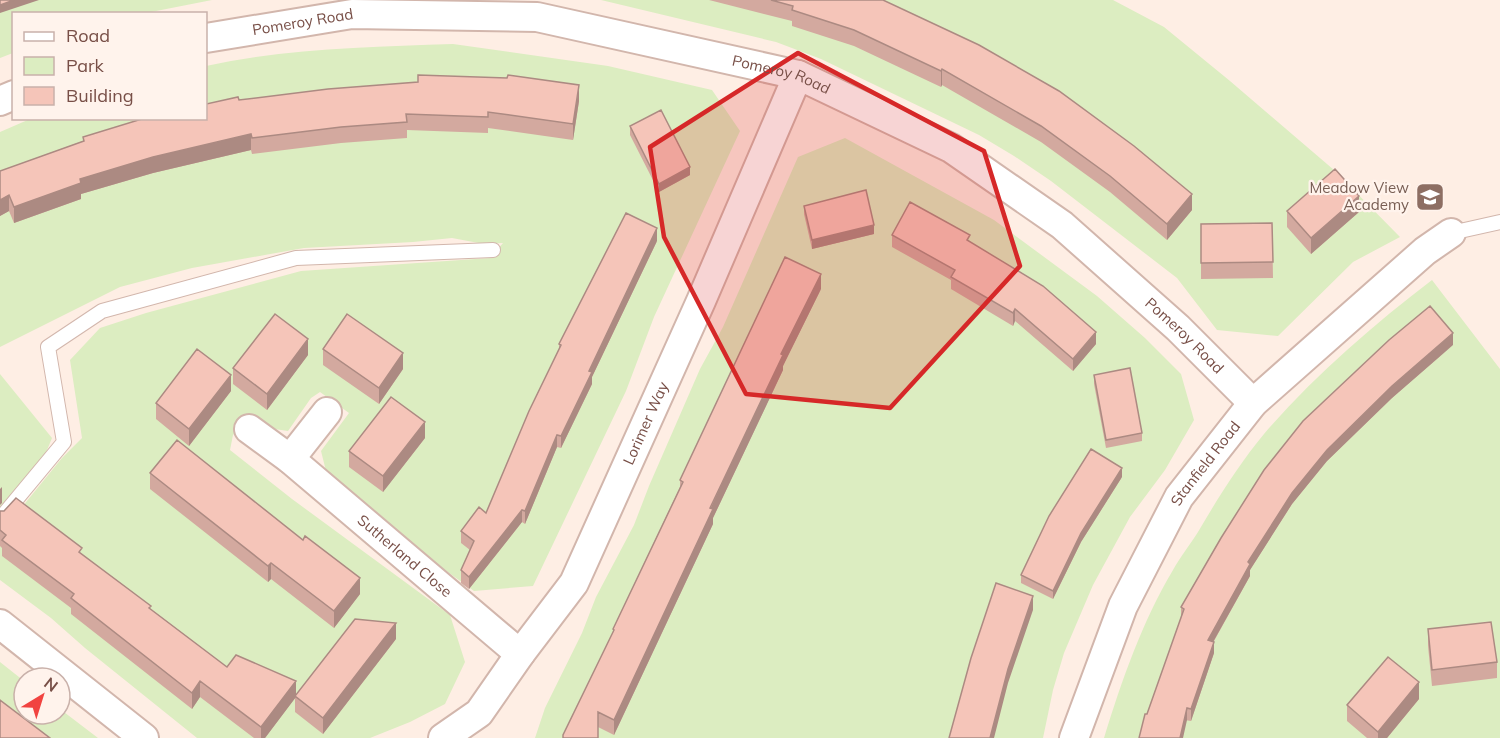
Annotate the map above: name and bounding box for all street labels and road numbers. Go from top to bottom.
street label: Pomeroy Road [251,4,354,39]
street label: Pomeroy Road [730,51,834,98]
street label: Pomeroy Road [1141,293,1228,377]
street label: Lorimer Way [618,379,672,468]
street label: Stanfield Road [1166,417,1244,509]
street label: Sutherland Close [354,510,456,601]

